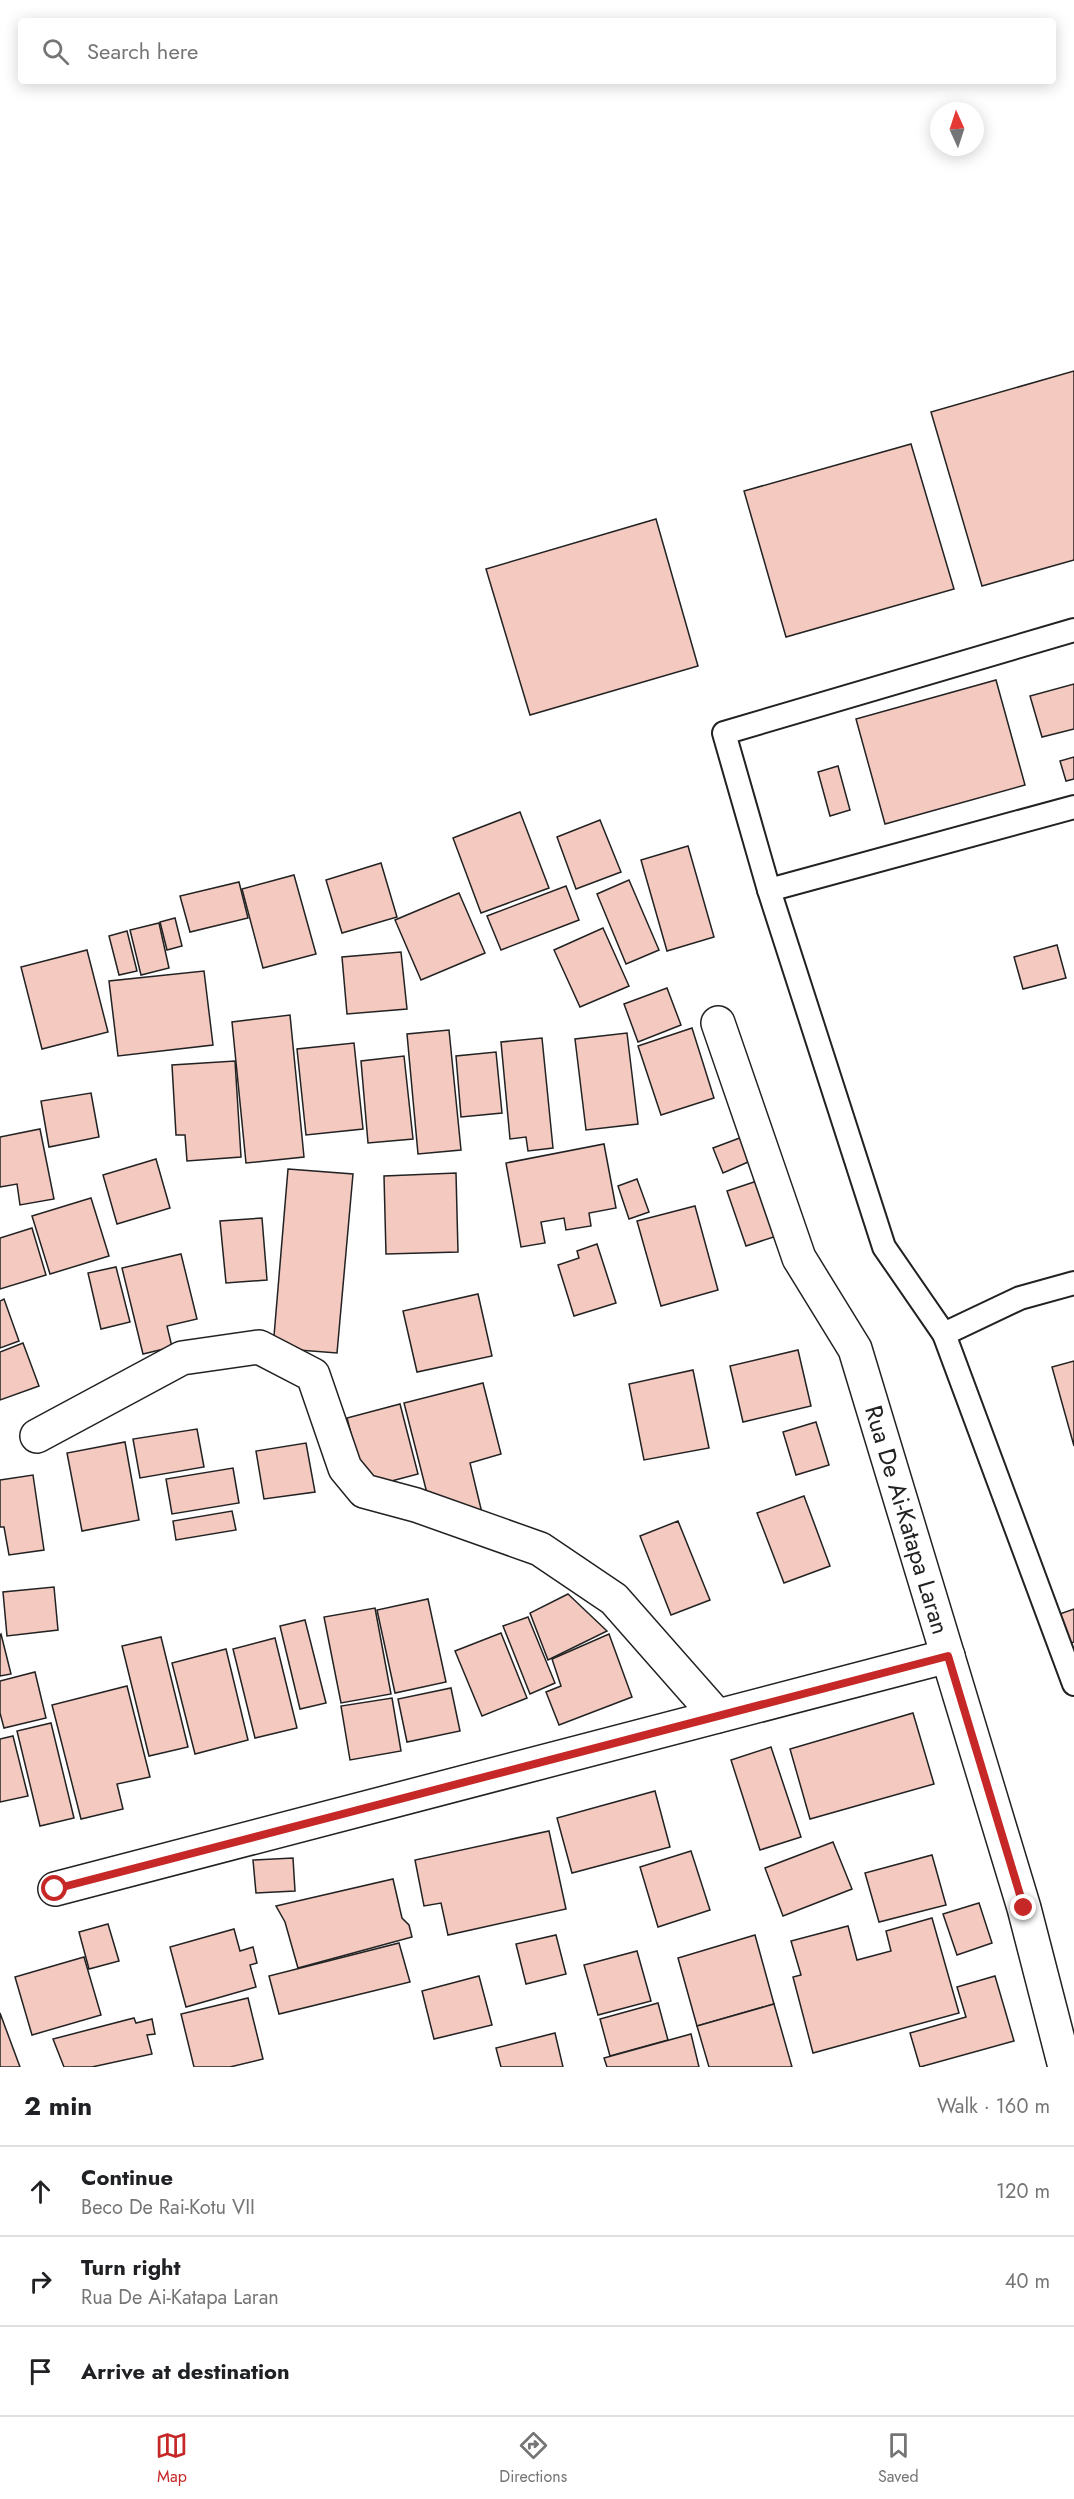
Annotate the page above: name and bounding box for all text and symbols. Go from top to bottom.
search box [18,18,1056,84]
icon: search [39,35,72,68]
text: Search here [87,35,198,67]
north arrow [930,102,984,156]
street label: Rua De Ai-Katapa Laran [856,1401,958,1639]
route start [41,1875,67,1901]
route end [1010,1894,1036,1920]
text: 2 min [24,2087,92,2125]
text: Walk · 160 m [937,2092,1050,2121]
text: Continue [81,2161,173,2193]
icon: ahead [24,2175,57,2208]
text: 120 m [996,2177,1050,2206]
text: Beco De Rai-Kotu VII [81,2193,255,2222]
text: Turn right [81,2251,181,2283]
icon: right [24,2265,57,2298]
text: 40 m [1005,2267,1050,2296]
text: Rua De Ai-Katapa Laran [81,2283,279,2312]
icon: arrive [24,2355,57,2388]
text: Arrive at destination [81,2355,290,2387]
tab: Map [155,2429,188,2488]
tab: Directions [499,2429,567,2488]
tab: Saved [878,2429,919,2488]

